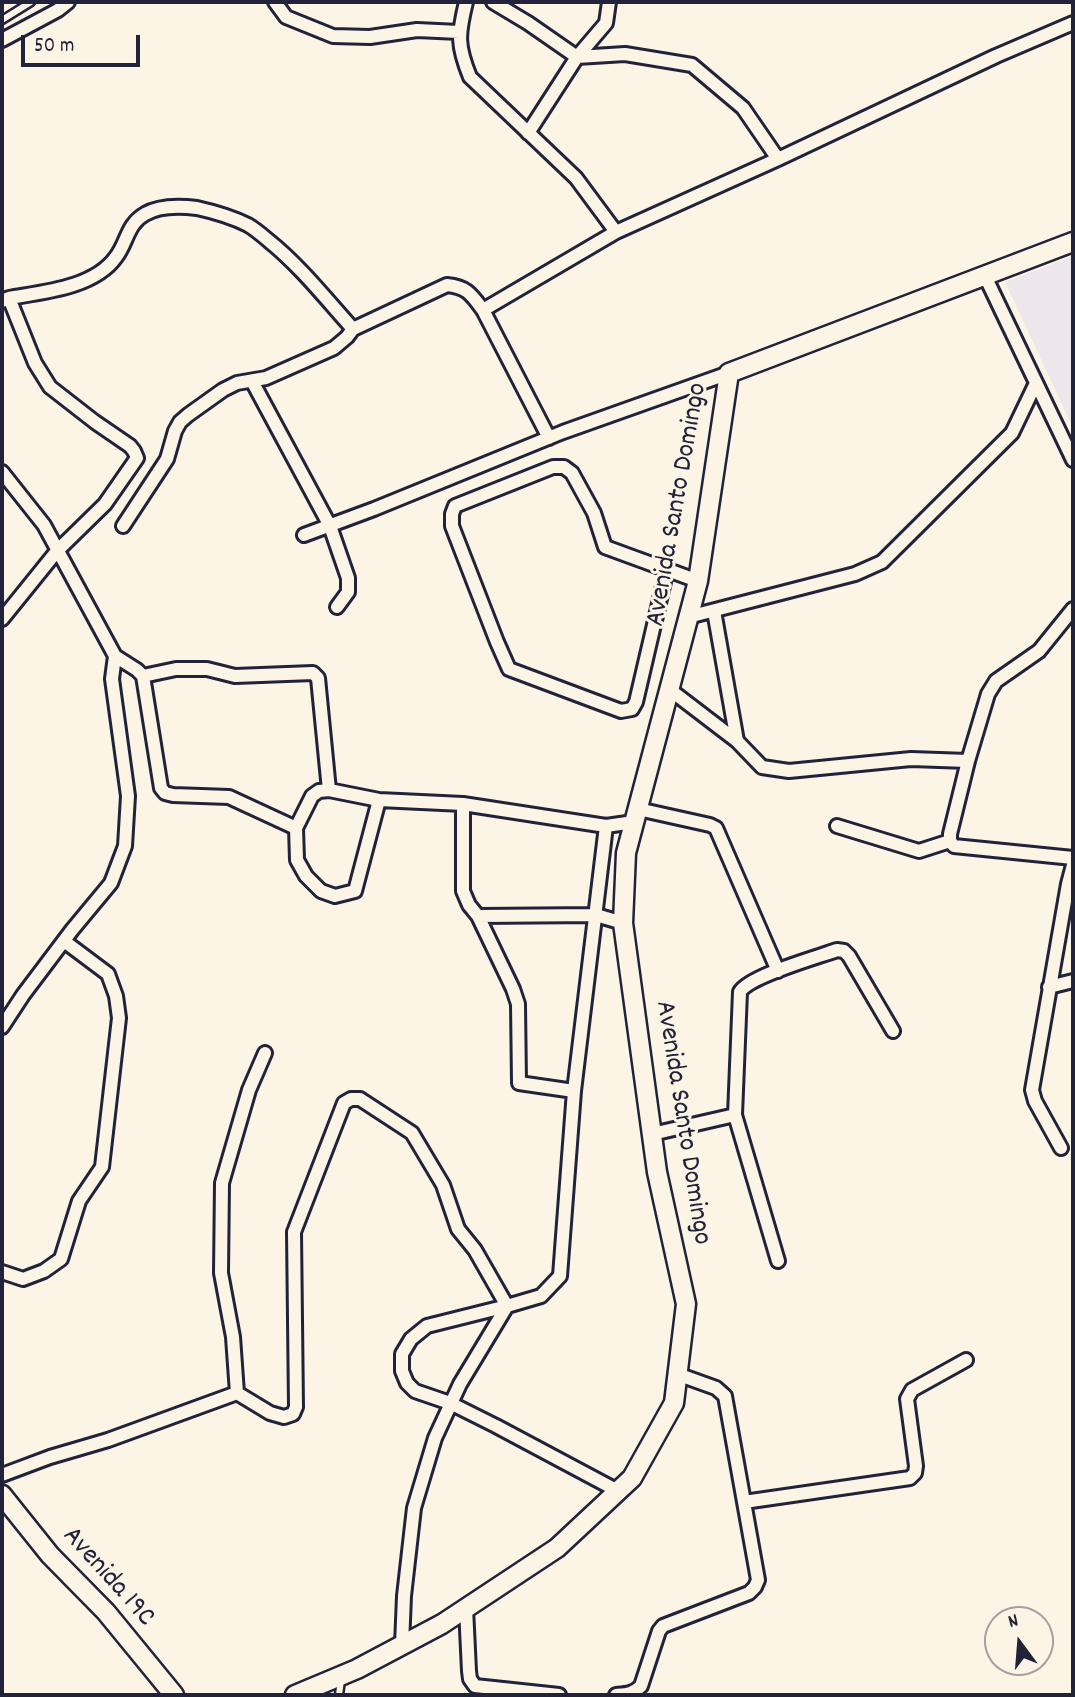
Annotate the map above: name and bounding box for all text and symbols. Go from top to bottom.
scale bar [24,21,144,65]
text: 50 m [34,32,74,62]
street label: Avenida Santo Domingo [641,381,717,629]
street label: Avenida Santo Domingo [645,999,717,1247]
street label: Avenida 19C [53,1521,161,1635]
north arrow [984,1606,1054,1676]
text: N [1005,1608,1022,1637]

